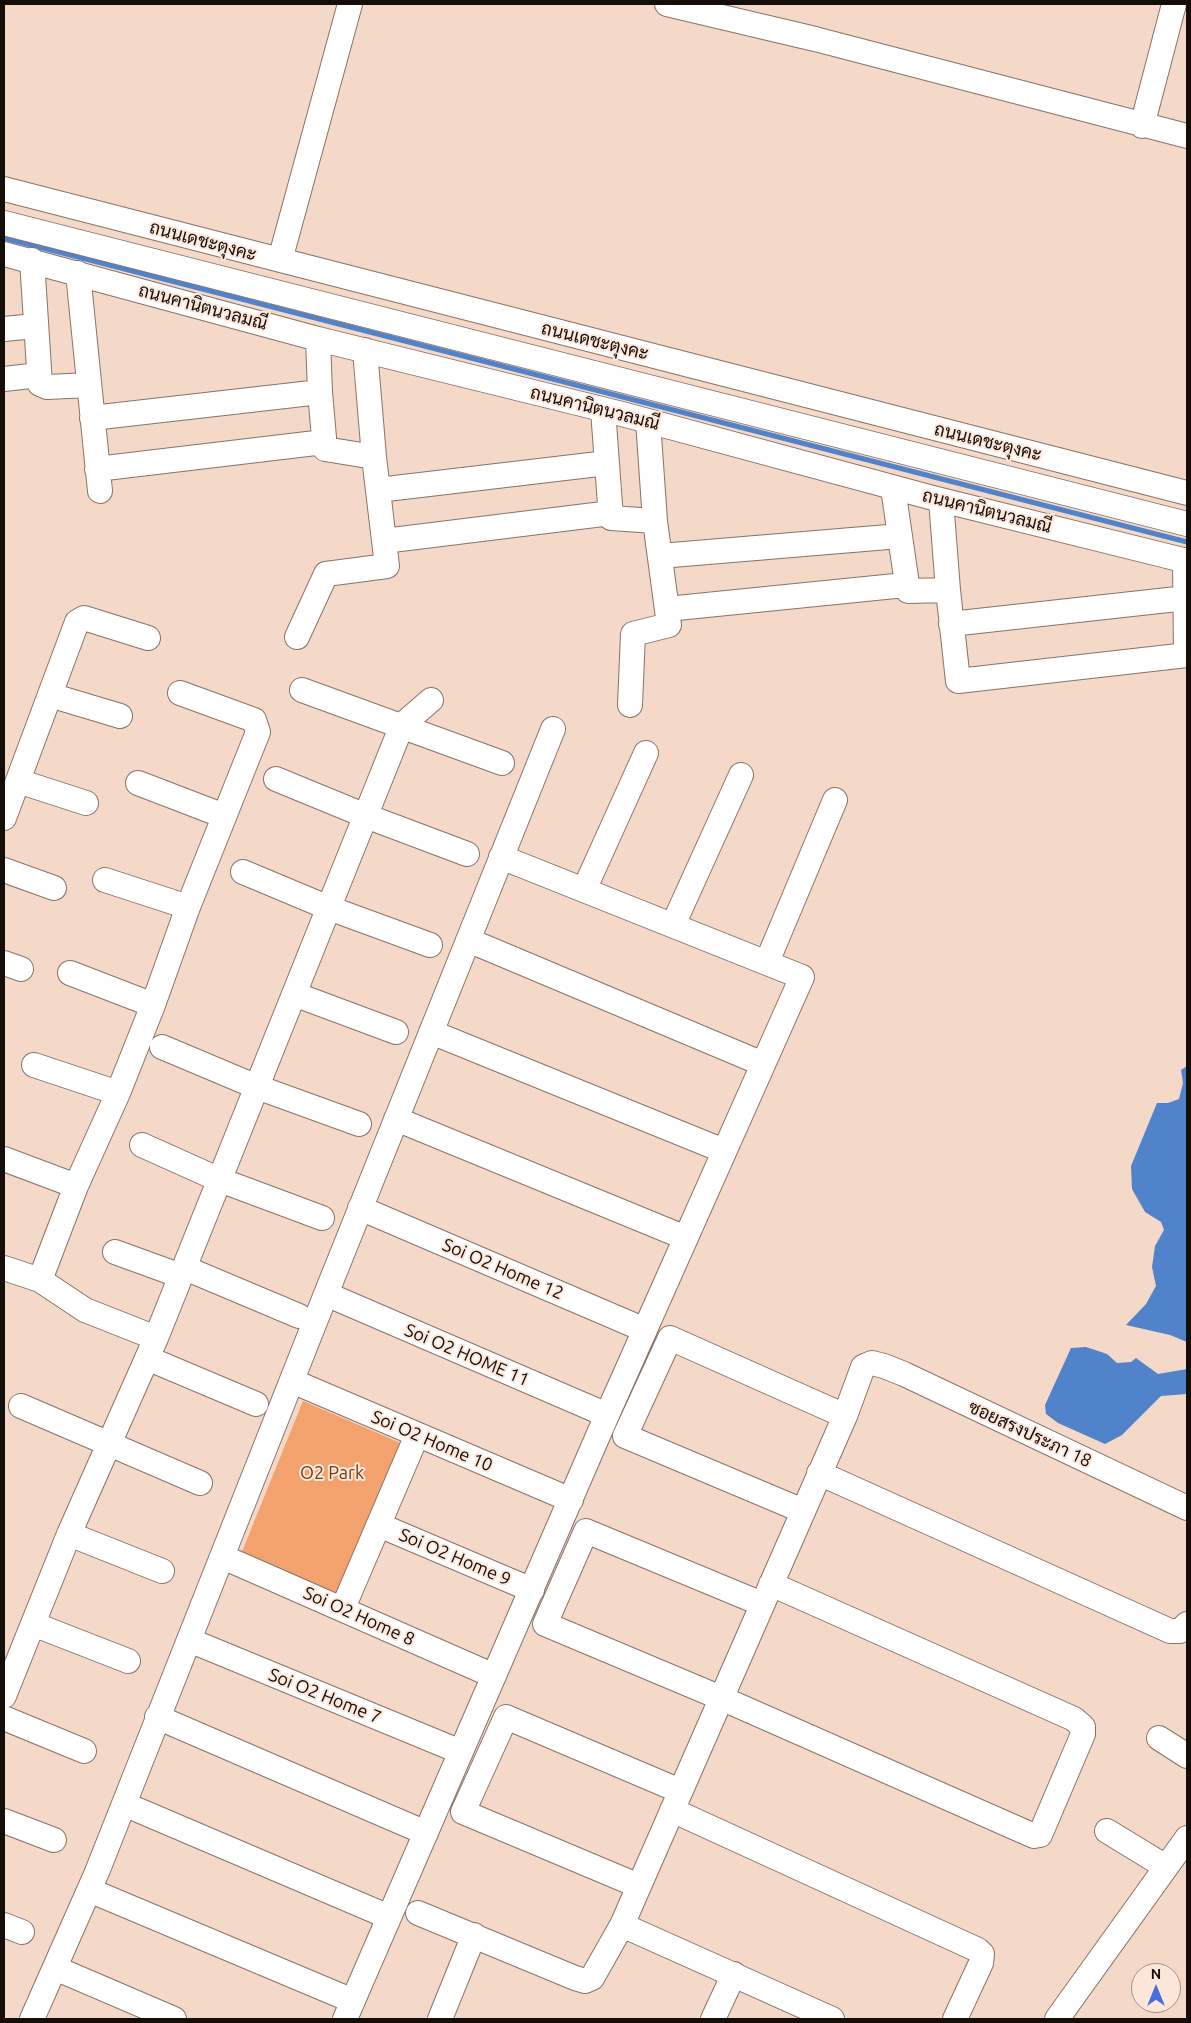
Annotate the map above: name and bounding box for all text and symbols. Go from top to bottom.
street label: ถนนเดชะตุงคะ [147,216,259,266]
street label: ถนนคานิตนวลมณี [136,279,270,335]
street label: ถนนเดชะตุงคะ [539,317,651,365]
street label: ถนนคานิตนวลมณี [528,381,662,435]
street label: ถนนเดชะตุงคะ [932,418,1044,466]
street label: ถนนคานิตนวลมณี [920,484,1054,538]
street label: Soi O2 Home 12 [439,1234,567,1304]
street label: Soi O2 HOME 11 [401,1319,533,1391]
street label: ซอยสรงประภา 18 [965,1396,1095,1472]
street label: Soi O2 Home 10 [368,1406,496,1476]
park label: O2 Park [300,1462,364,1484]
street label: Soi O2 Home 9 [396,1524,514,1590]
street label: Soi O2 Home 8 [300,1582,418,1650]
street label: Soi O2 Home 7 [266,1664,384,1728]
north arrow [1131,1963,1181,2013]
text: N [1151,1966,1161,1982]

